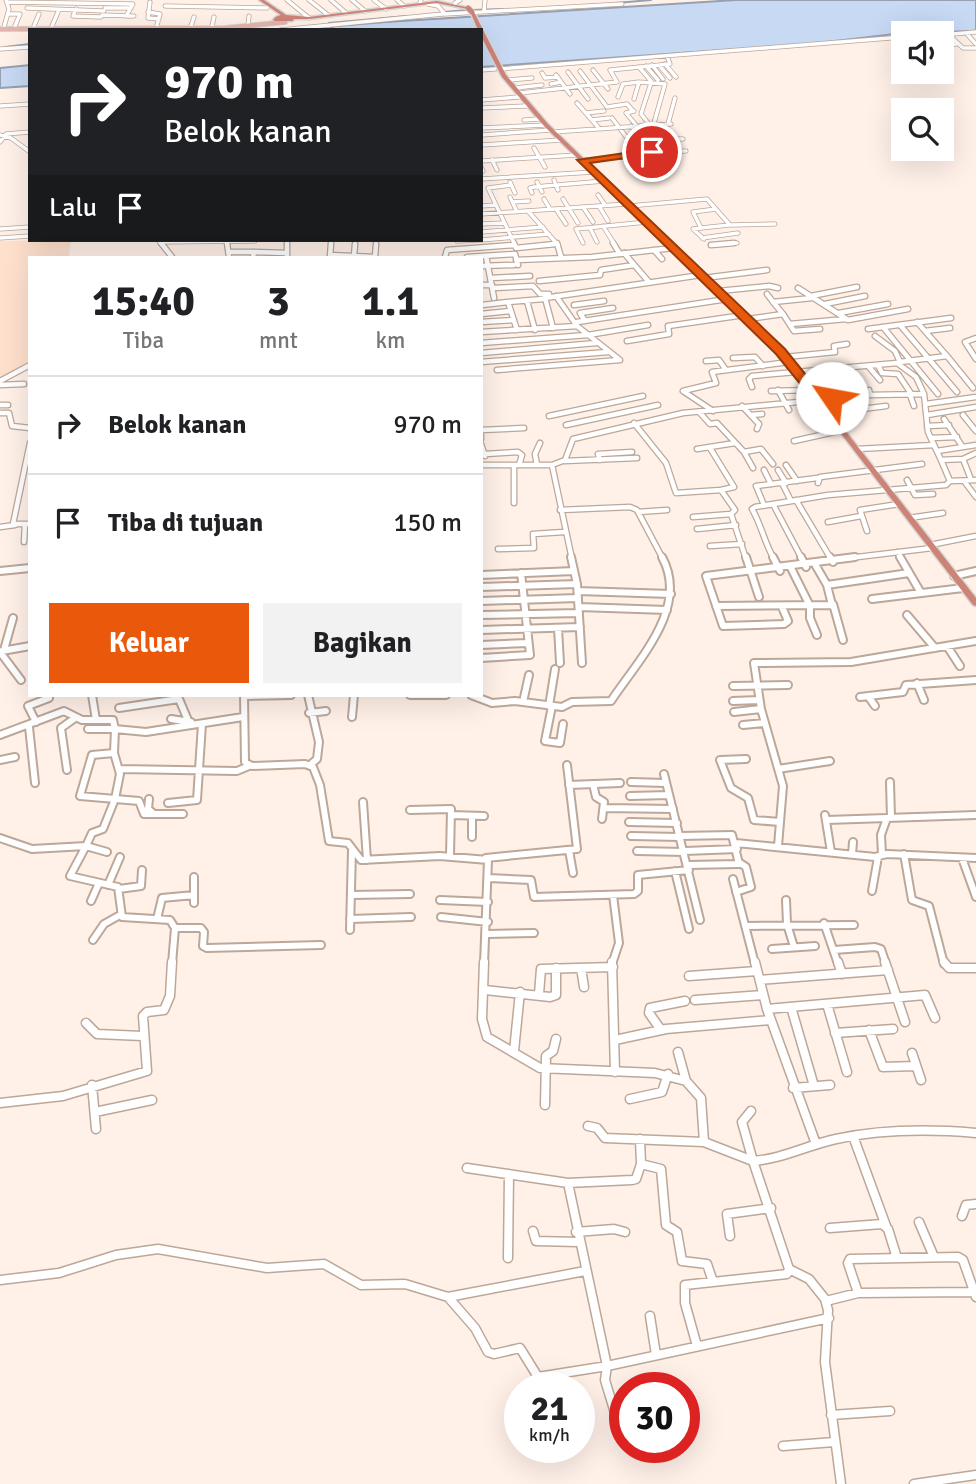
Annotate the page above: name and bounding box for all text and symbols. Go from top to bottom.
map controls [891,21,954,161]
button: sound [891,21,954,84]
text: 970 m [164,52,294,112]
icon: right [49,56,140,147]
button: search [891,98,954,161]
text: Belok kanan [164,112,332,151]
pin [622,122,682,182]
icon: arrive [633,133,671,171]
icon: arrive [111,189,149,227]
text: Lalu [49,192,97,224]
text: 15:40 [92,276,195,327]
text: 3 [267,276,290,327]
text: 1.1 [362,276,419,327]
text: Tiba [123,326,164,355]
text: mnt [259,326,298,355]
text: km [375,326,405,355]
position arrow [795,361,869,435]
icon: right [49,406,87,444]
text: Belok kanan [108,409,246,441]
text: 970 m [393,409,462,441]
icon: arrive [49,504,87,542]
text: Tiba di tujuan [108,507,263,539]
text: 150 m [393,507,462,539]
button: Keluar [49,603,249,683]
button: Bagikan [263,603,462,683]
speed limit sign: 30 [609,1372,700,1463]
text: 21 [531,1387,568,1430]
text: km/h [529,1424,570,1446]

